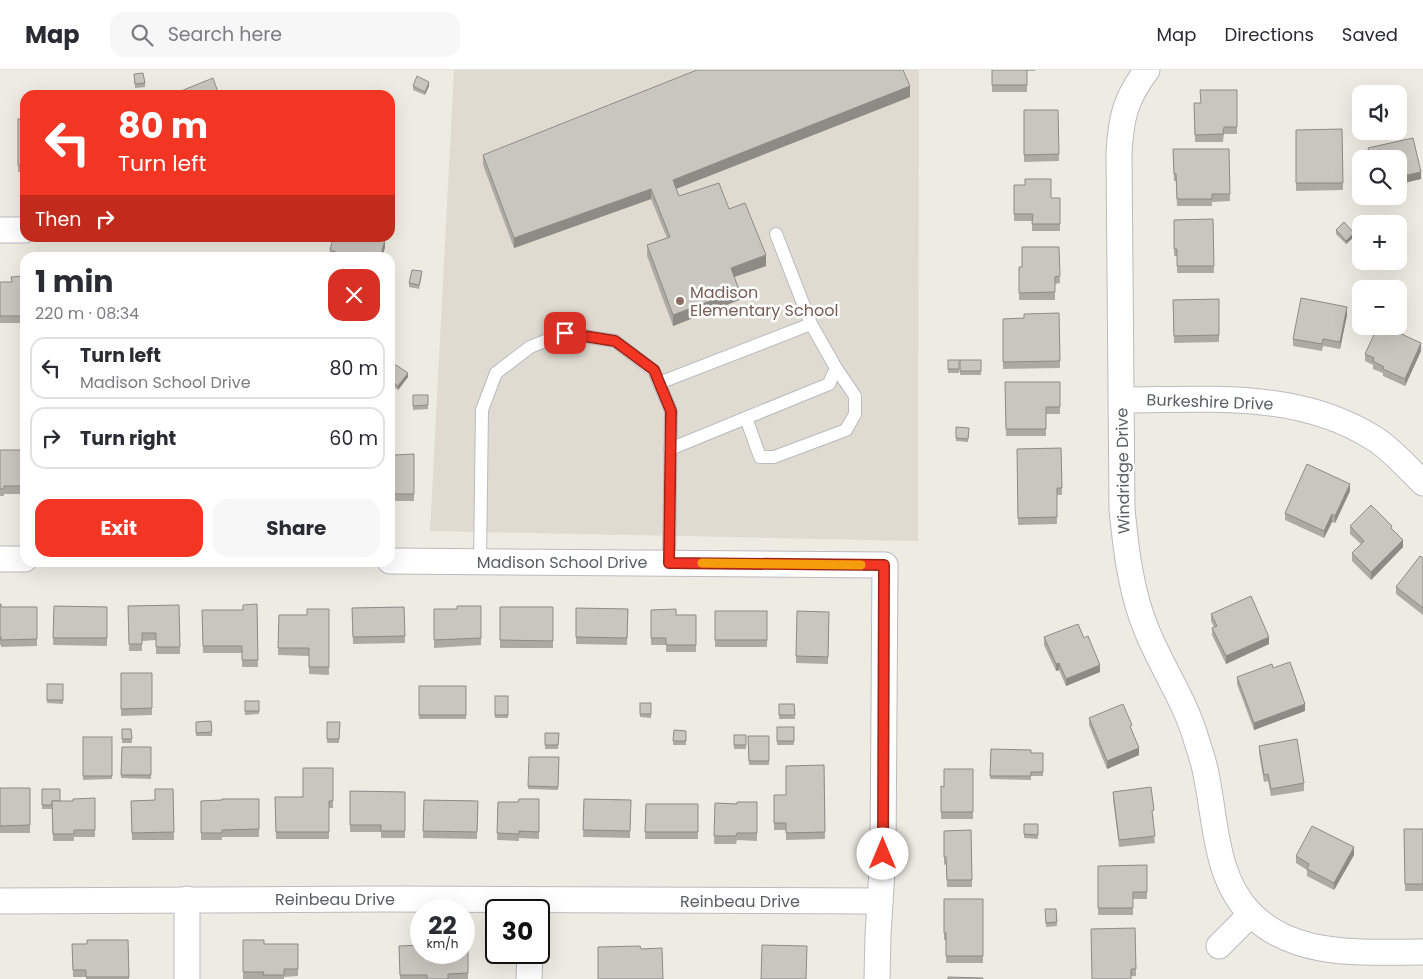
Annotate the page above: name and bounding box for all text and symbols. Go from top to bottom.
search box [110,12,460,57]
text: Map [25,18,80,51]
icon: search [128,21,156,49]
text: Search here [168,21,282,48]
text: Map [1157,22,1196,47]
text: Directions [1224,22,1314,47]
text: Saved [1342,22,1398,47]
map controls [1352,85,1407,335]
button: sound [1352,85,1407,140]
text: 80 m [118,101,208,150]
icon: left [35,110,100,175]
text: Turn left [118,148,206,179]
button: search [1352,150,1407,205]
icon: right [91,205,119,233]
text: Then [35,206,81,233]
button: + [1352,215,1407,270]
text: 1 min [35,260,113,303]
button: close [328,269,380,321]
button: − [1352,280,1407,335]
place label: Madison Elementary School [690,281,838,322]
marker: Madison Elementary School [674,295,686,307]
text: 220 m · 08:34 [35,302,139,325]
pin [544,312,586,354]
icon: arrive [551,319,579,347]
text: Turn left [80,342,161,369]
icon: left [37,354,65,382]
text: 80 m [329,355,378,382]
text: Madison School Drive [80,371,251,394]
street label: Burkeshire Drive [1146,388,1274,416]
street label: Windridge Drive [1110,408,1136,534]
icon: right [37,424,65,452]
text: Turn right [80,425,176,452]
text: 60 m [329,425,378,452]
button: Exit [35,499,203,557]
button: Share [213,499,380,557]
street label: Madison School Drive [477,551,647,574]
position arrow [856,827,908,879]
street label: Reinbeau Drive [275,888,395,911]
street label: Reinbeau Drive [680,890,800,913]
speed limit sign: 30 [485,899,550,964]
text: 22 [428,908,457,943]
text: km/h [427,935,458,952]

